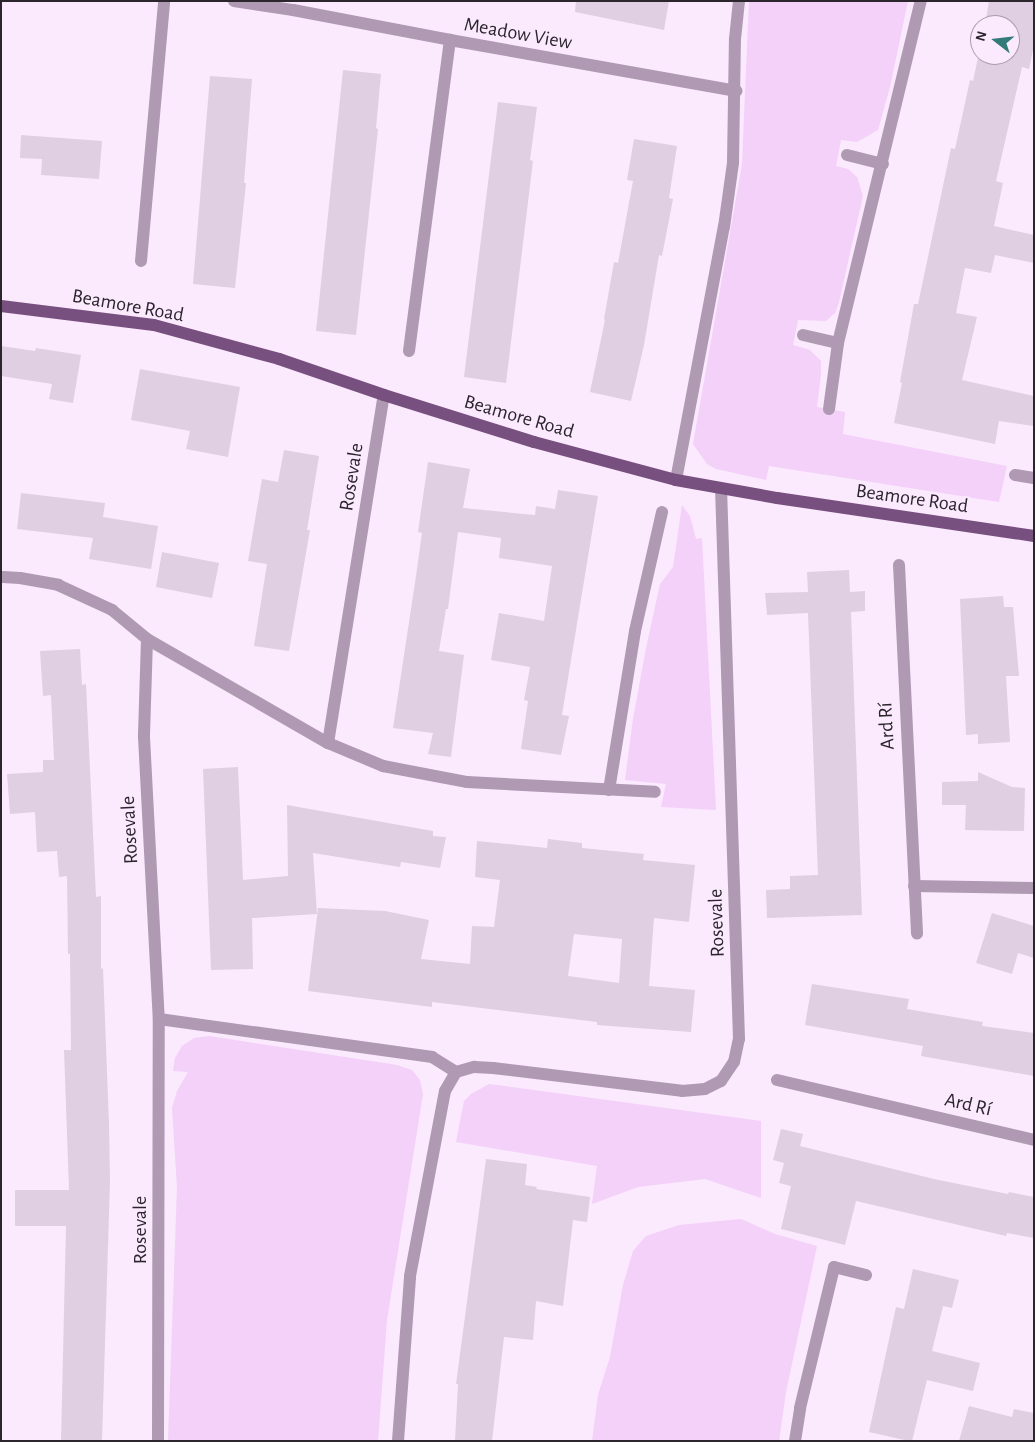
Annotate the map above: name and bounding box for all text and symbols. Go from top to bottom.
street label: Meadow View [462,13,574,55]
north arrow [970,15,1020,65]
text: N [973,30,990,43]
street label: Beamore Road [70,284,186,328]
street label: Beamore Road [461,390,577,444]
street label: Rosevale [335,441,369,513]
street label: Beamore Road [854,479,970,519]
street label: Ard Rí [874,702,900,750]
street label: Rosevale [116,795,144,865]
street label: Rosevale [704,888,730,958]
street label: Ard Rí [942,1088,994,1122]
street label: Rosevale [128,1196,152,1264]

